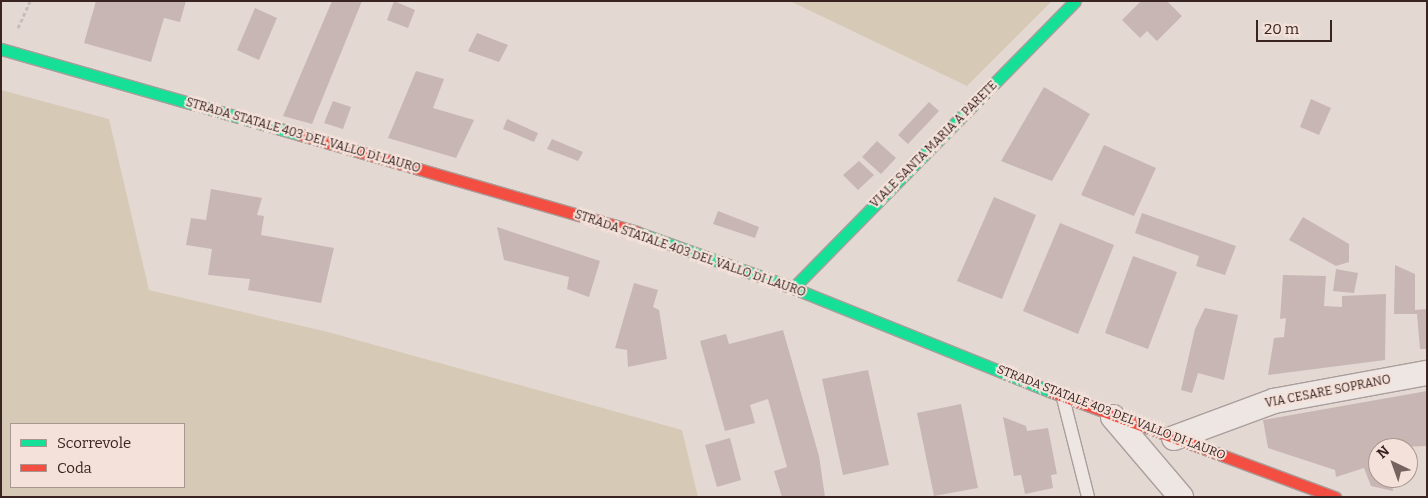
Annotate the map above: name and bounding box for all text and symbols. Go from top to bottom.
scale bar [1258,10,1334,42]
text: 20 m [1264,20,1299,38]
street label: VIALE SANTA MARIA A PARETE [868,79,1000,211]
street label: STRADA STATALE 403 DEL VALLO DI LAURO [184,96,422,176]
street label: STRADA STATALE 403 DEL VALLO DI LAURO [573,208,807,300]
street label: STRADA STATALE 403 DEL VALLO DI LAURO [995,363,1227,463]
street label: VIA CESARE SOPRANO [1264,373,1392,411]
legend [10,423,185,488]
text: Scorrevole [57,434,131,452]
north arrow [1368,438,1418,488]
text: N [1374,442,1393,462]
text: Coda [57,459,92,477]

